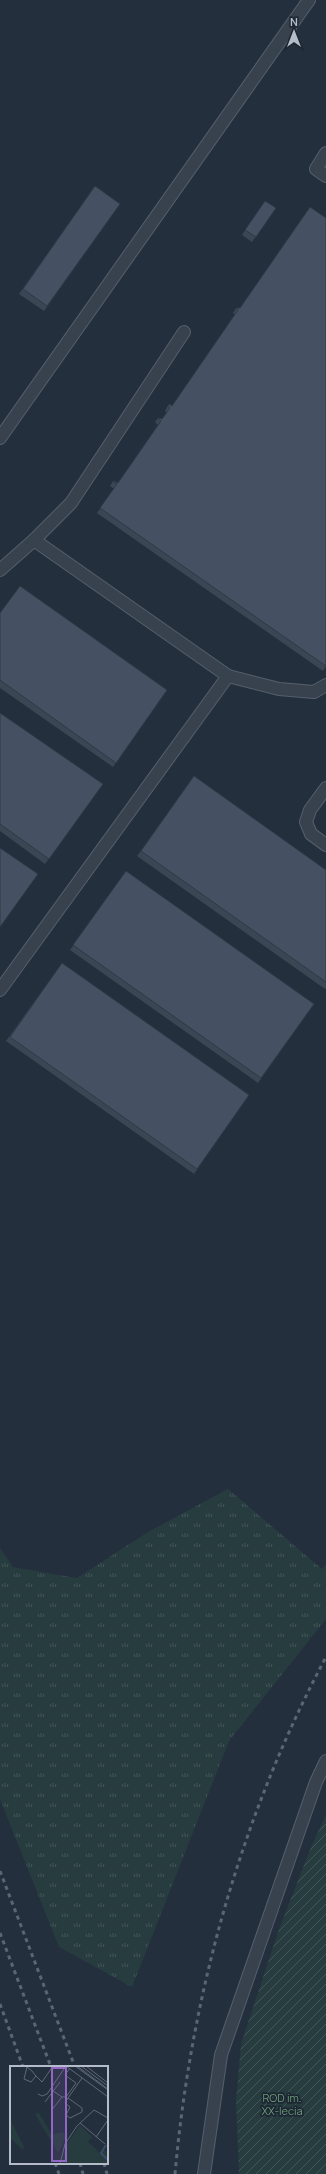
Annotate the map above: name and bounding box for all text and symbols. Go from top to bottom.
north arrow [274,12,314,52]
text: N [290,14,298,29]
inset map [10,2066,108,2164]
park label: ROD im. XX-lecia [261,2090,303,2118]

